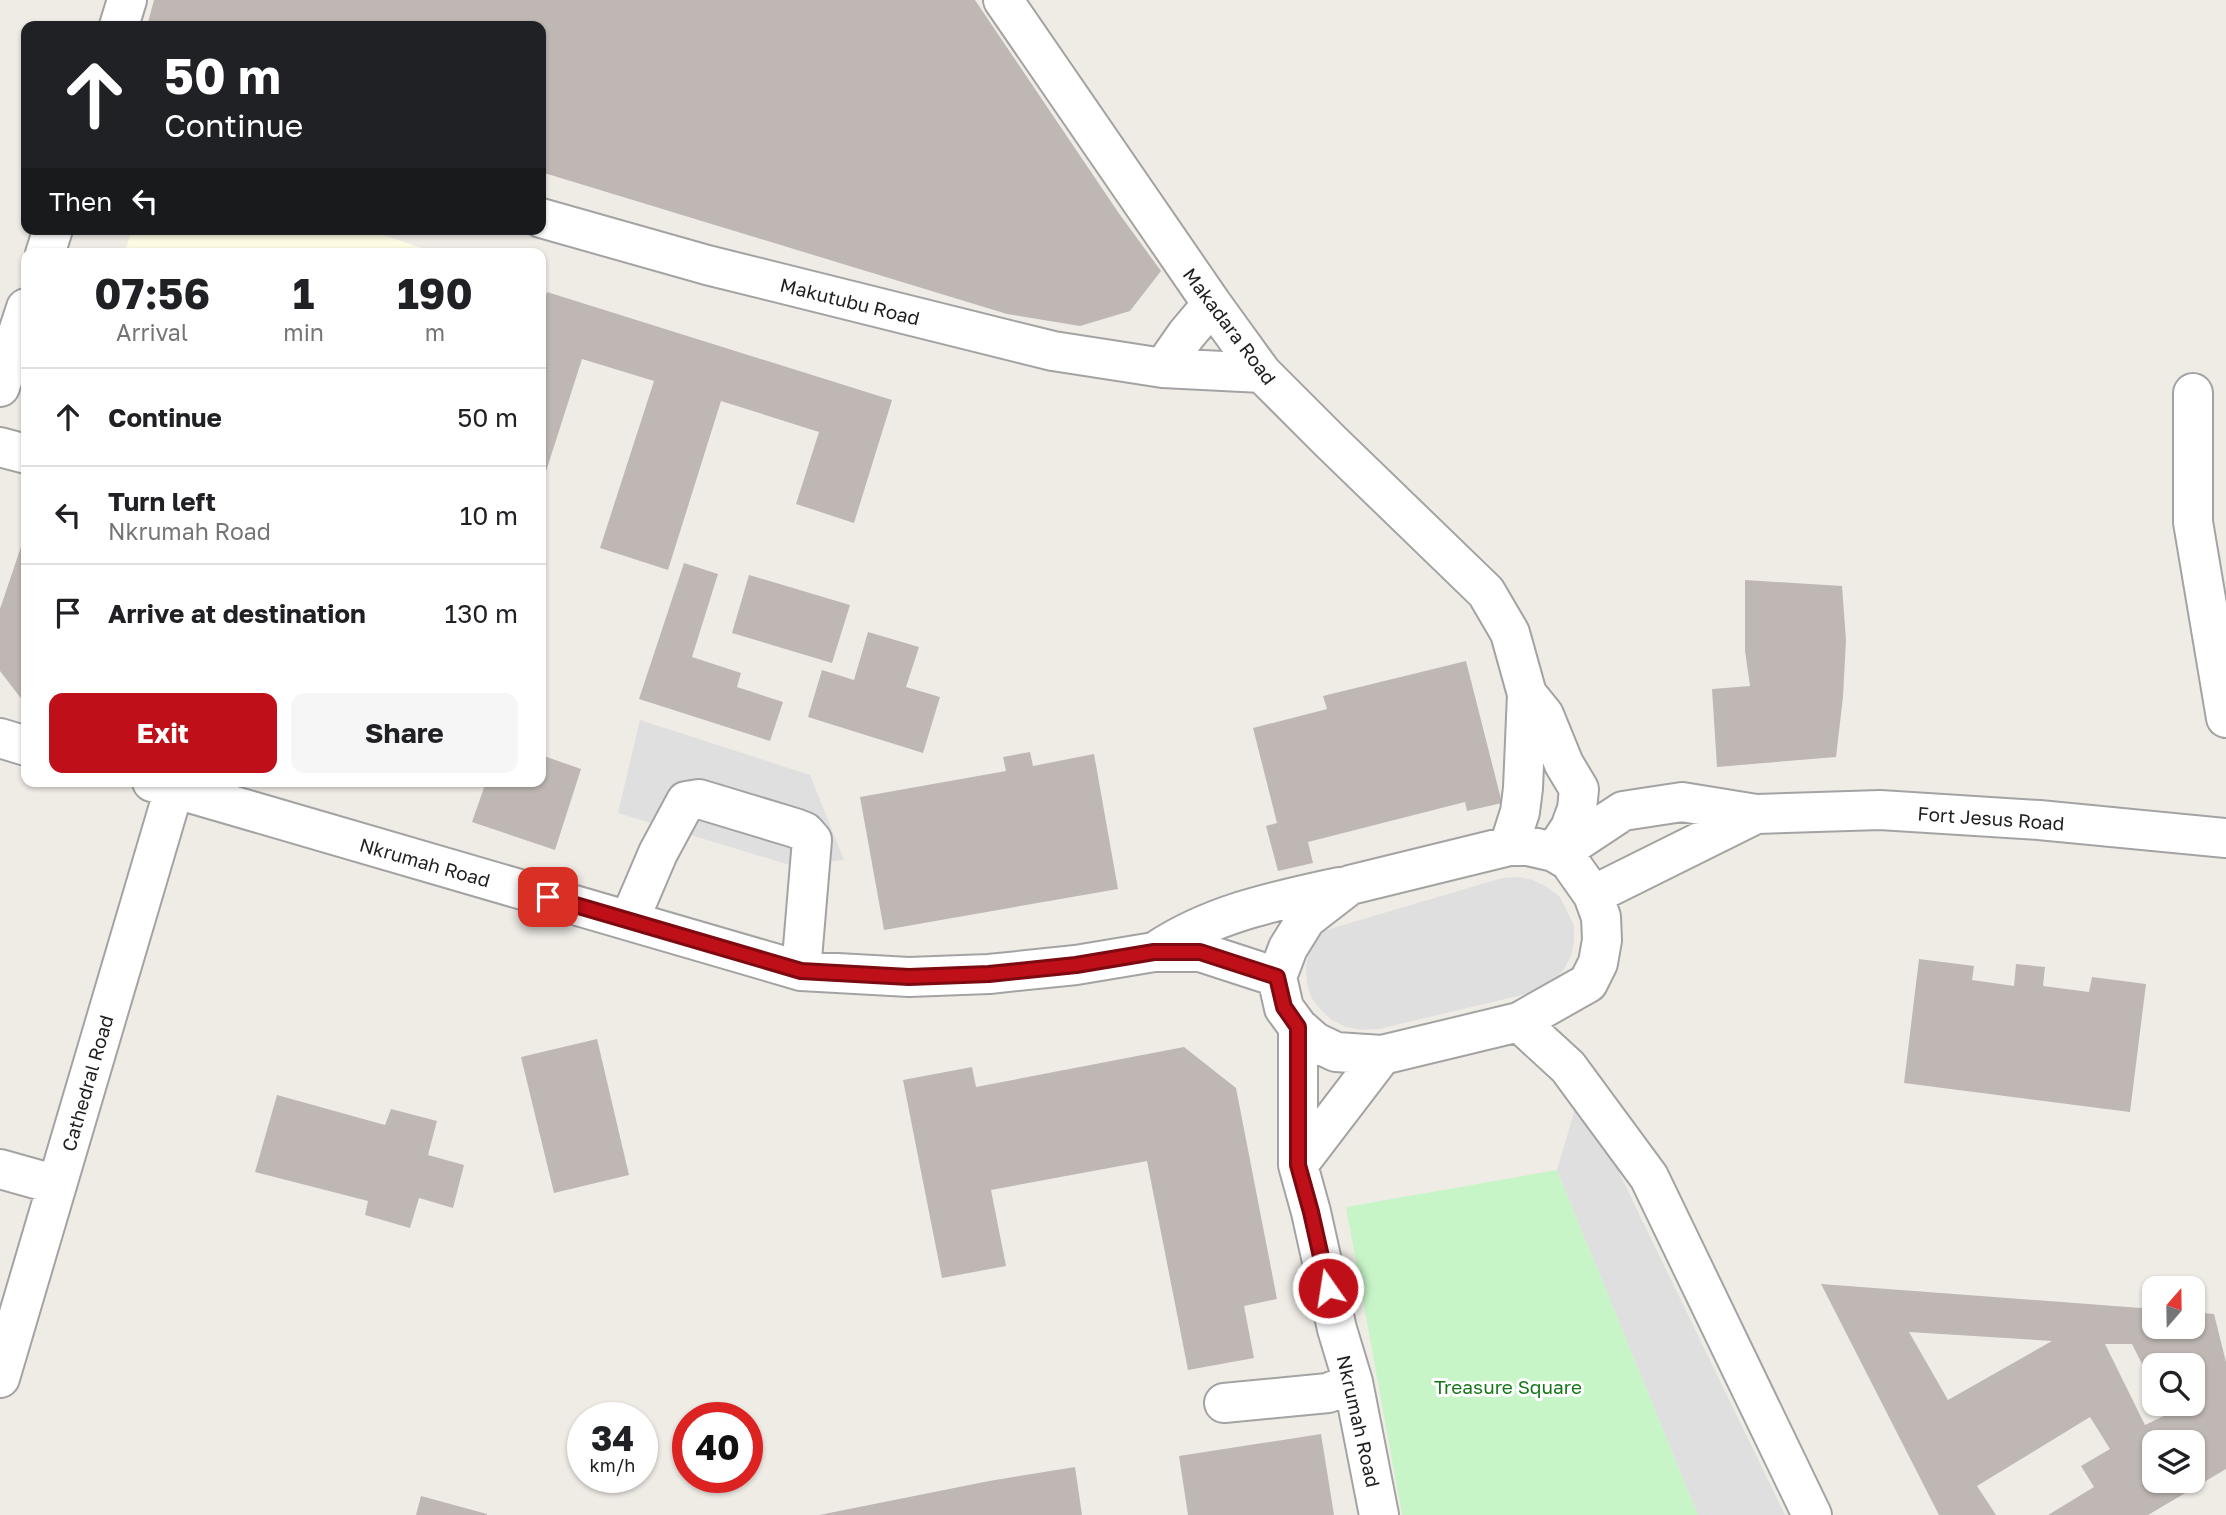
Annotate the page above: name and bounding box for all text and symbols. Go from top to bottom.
text: 50 m [164,46,281,105]
icon: ahead [49,49,140,140]
text: Continue [164,106,303,144]
icon: left [126,182,164,220]
text: Then [49,186,112,217]
street label: Makadara Road [1179,263,1281,389]
text: 07:56 [94,268,210,318]
text: 1 [293,268,314,318]
text: 190 [397,268,473,318]
street label: Makutubu Road [778,273,922,329]
text: Arrival [116,318,188,346]
text: min [283,318,324,346]
text: m [425,318,445,346]
icon: ahead [49,398,87,436]
text: Continue [108,402,222,433]
text: 50 m [457,402,518,433]
text: Turn left [108,486,216,517]
icon: left [49,496,87,534]
text: 10 m [460,500,518,531]
text: Nkrumah Road [108,517,271,545]
icon: arrive [49,594,87,632]
text: Arrive at destination [108,598,366,629]
text: 130 m [445,598,518,629]
button: Exit [49,693,277,773]
button: Share [291,693,518,773]
street label: Fort Jesus Road [1917,801,2065,835]
street label: Nkrumah Road [357,832,493,892]
pin [518,867,578,927]
icon: arrive [529,878,567,916]
street label: Cathedral Road [57,1012,117,1154]
position arrow [1291,1251,1365,1325]
north arrow [2142,1276,2205,1339]
map controls [2142,1276,2205,1493]
street label: Nkrumah Road [1333,1353,1385,1489]
button: search [2142,1353,2205,1416]
park label: Treasure Square [1434,1375,1582,1398]
speed limit sign: 40 [672,1402,763,1493]
text: 34 [591,1417,634,1459]
button: layers [2142,1430,2205,1493]
text: km/h [590,1454,635,1476]

